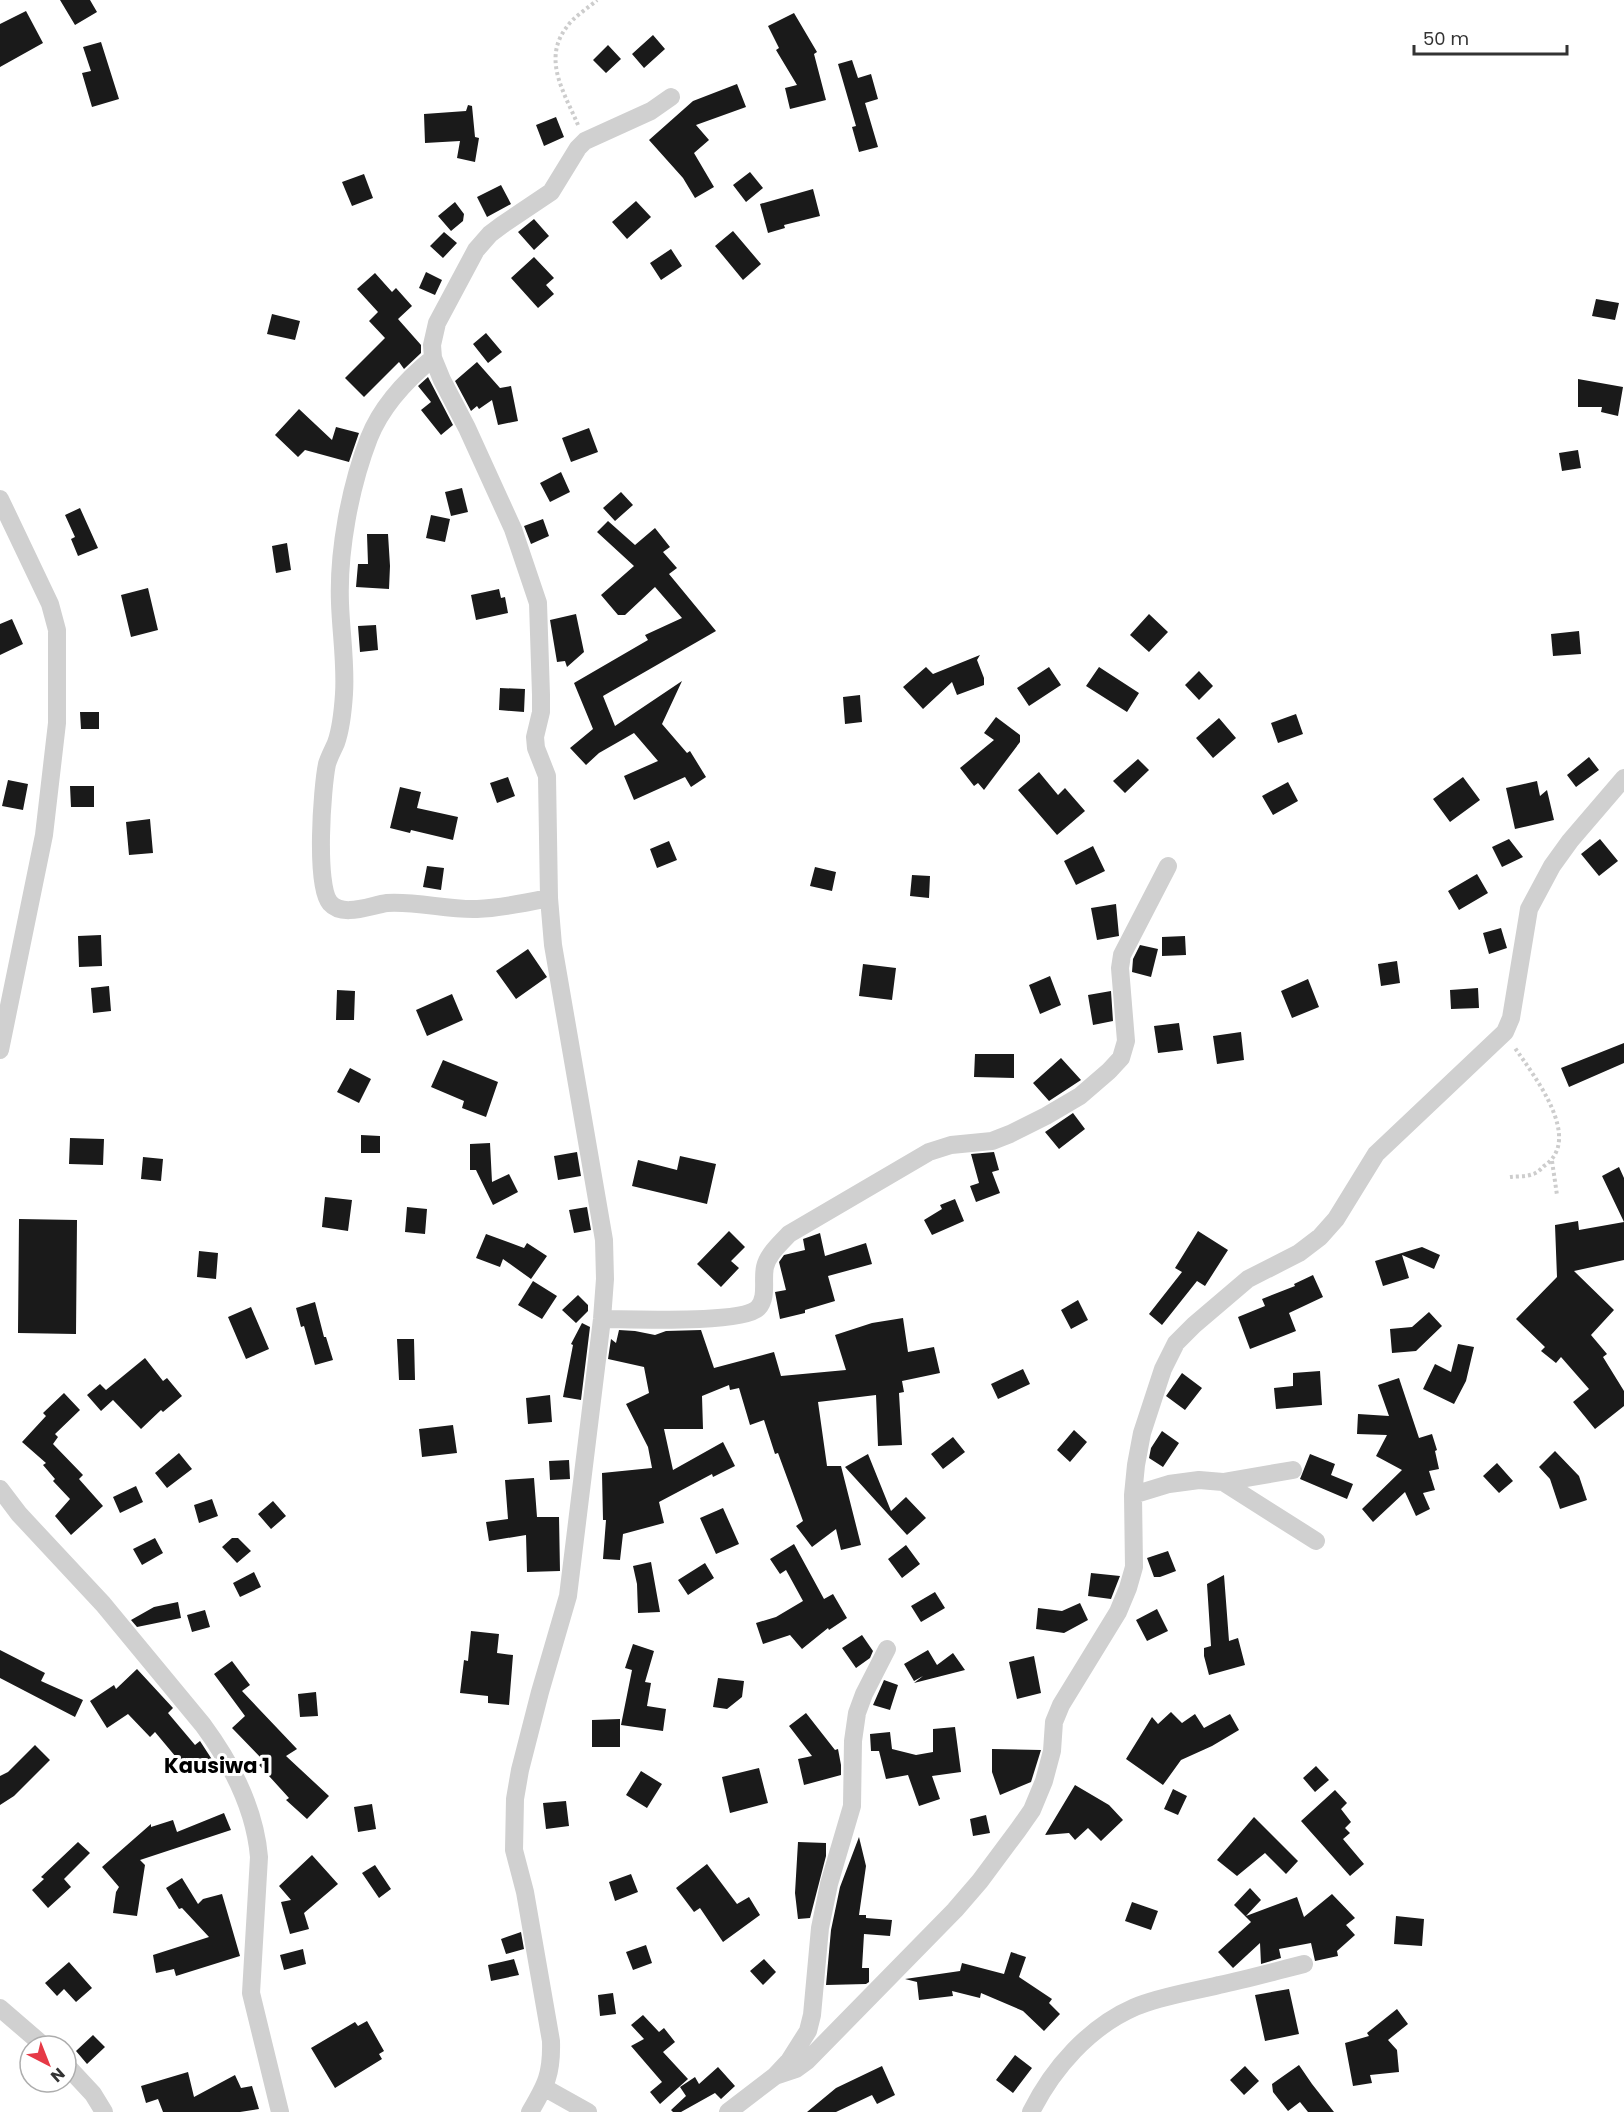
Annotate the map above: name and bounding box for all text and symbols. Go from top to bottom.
scale bar [1414,18,1567,56]
text: 50 m [1423,26,1469,51]
district label: Kausiwa 1 [164,1751,270,1780]
north arrow [18,2034,78,2094]
text: N [46,2062,70,2087]

